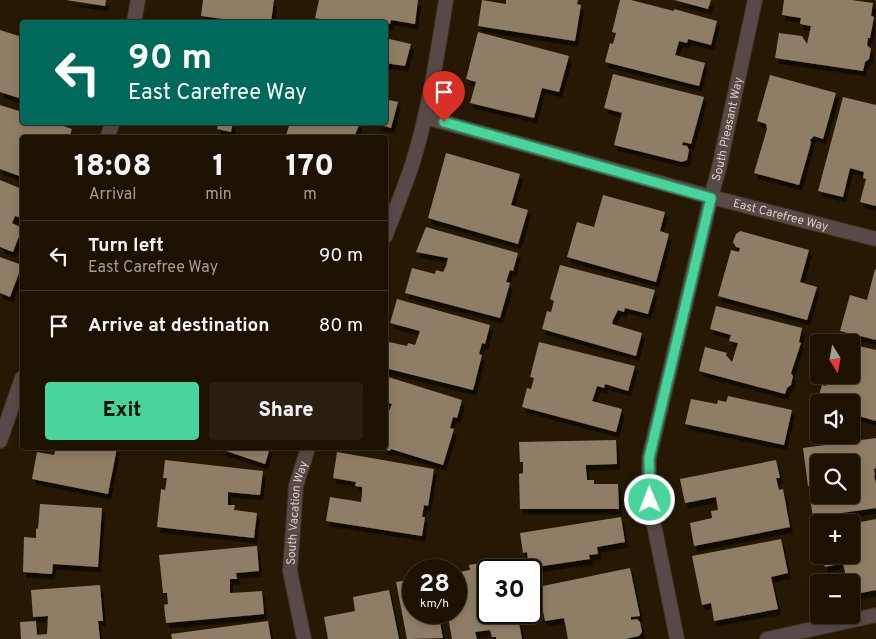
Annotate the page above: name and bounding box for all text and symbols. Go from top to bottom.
text: 90 m [128,37,212,81]
icon: left [45,40,110,105]
pin [423,71,465,122]
street label: South Pleasant Way [709,76,747,183]
icon: arrive [430,78,458,106]
text: East Carefree Way [128,80,307,107]
text: 18:08 [74,149,151,186]
text: 1 [212,149,225,186]
text: 170 [286,149,334,186]
text: Arrival [89,185,136,205]
text: min [205,185,232,205]
text: m [303,185,317,205]
street label: East Carefree Way [731,196,830,236]
text: Turn left [88,234,164,258]
icon: left [45,242,73,270]
text: 90 m [319,244,363,268]
text: East Carefree Way [88,258,218,278]
icon: arrive [45,312,73,340]
text: Arrive at destination [88,314,269,338]
text: 80 m [319,314,363,338]
north arrow [810,334,860,384]
map controls [810,334,860,624]
button: Exit [45,382,199,440]
button: Share [209,382,363,440]
button: sound [810,394,860,444]
button: search [810,454,860,504]
street label: South Vacation Way [283,459,312,566]
position arrow [623,473,675,525]
button: + [810,514,860,564]
speed limit sign: 30 [477,559,542,624]
text: 28 [419,569,450,601]
button: − [810,574,860,624]
text: km/h [420,596,449,612]

